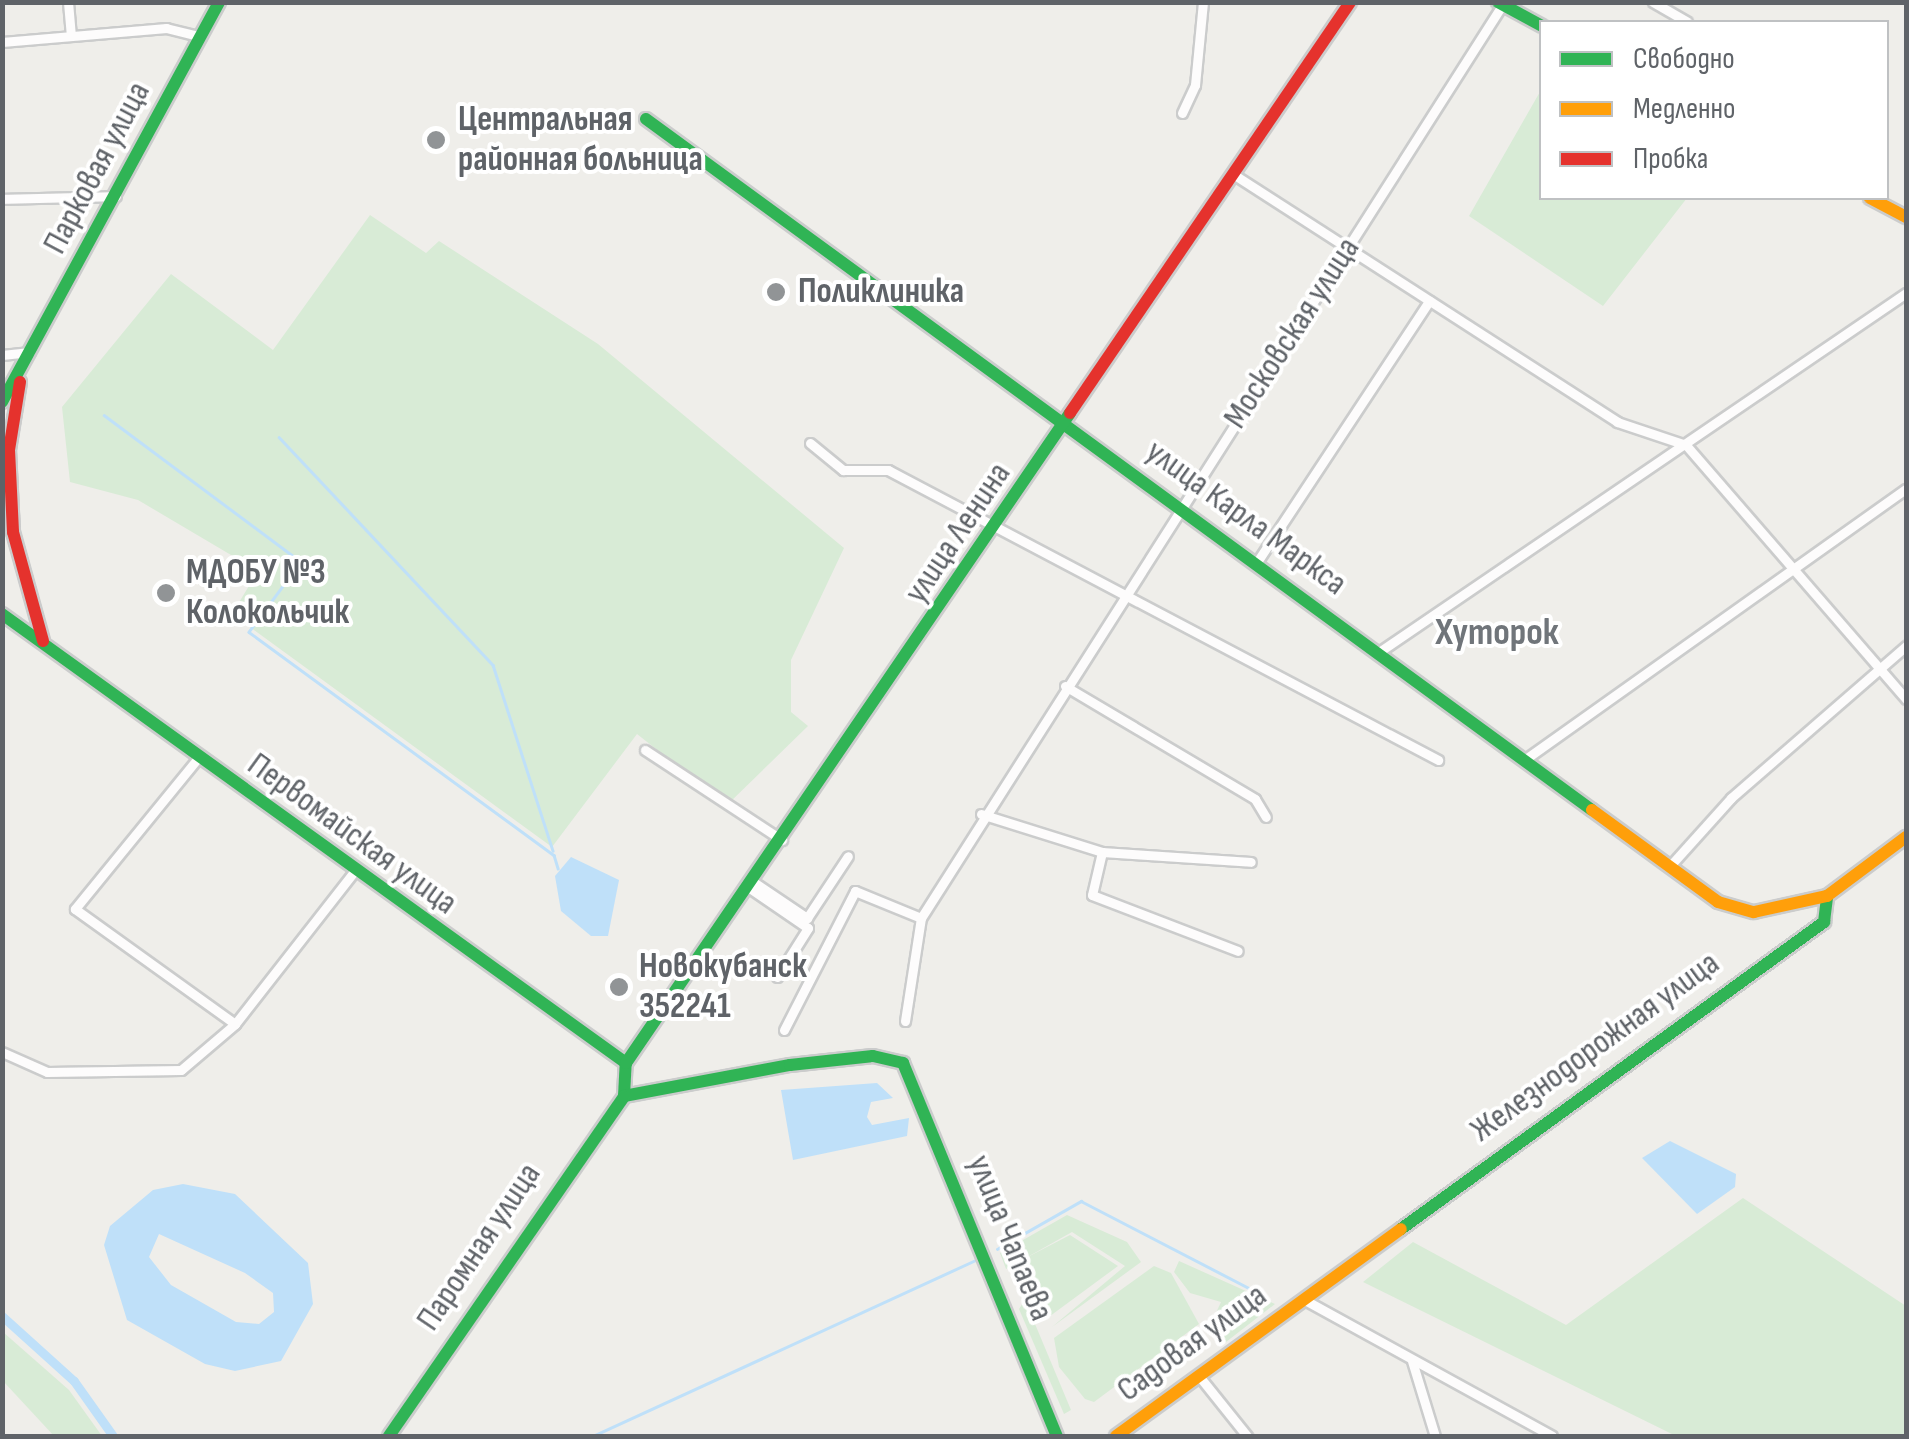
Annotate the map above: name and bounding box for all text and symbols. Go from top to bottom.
legend [1539,20,1889,200]
text: Свободно [1633,41,1735,77]
street label: Парковая улица [34,75,160,261]
text: Медленно [1633,91,1735,127]
place label: Центральная районная больница [458,99,703,181]
marker: Центральная районная больница [423,127,449,153]
text: Пробка [1633,141,1708,177]
street label: Московская улица [1215,230,1369,436]
place label: Поликлиника [798,271,964,313]
marker: Поликлиника [763,279,789,305]
street label: улица Карла Маркса [1137,431,1355,605]
street label: улица Ленина [896,455,1020,611]
place label: МДОБУ №3 Колокольчик [186,552,349,634]
marker: МДОБУ №3 Колокольчик [155,582,177,604]
district label: Хуторок [1435,610,1559,656]
street label: Первомайская улица [239,744,465,924]
street label: Железнодорожная улица [1462,943,1728,1151]
place label: Новокубанск 352241 [639,946,807,1028]
marker: Новокубанск 352241 [608,976,630,998]
street label: улица Чапаева [958,1149,1062,1327]
street label: Паромная улица [408,1155,550,1339]
street label: Садовая улица [1109,1275,1275,1411]

